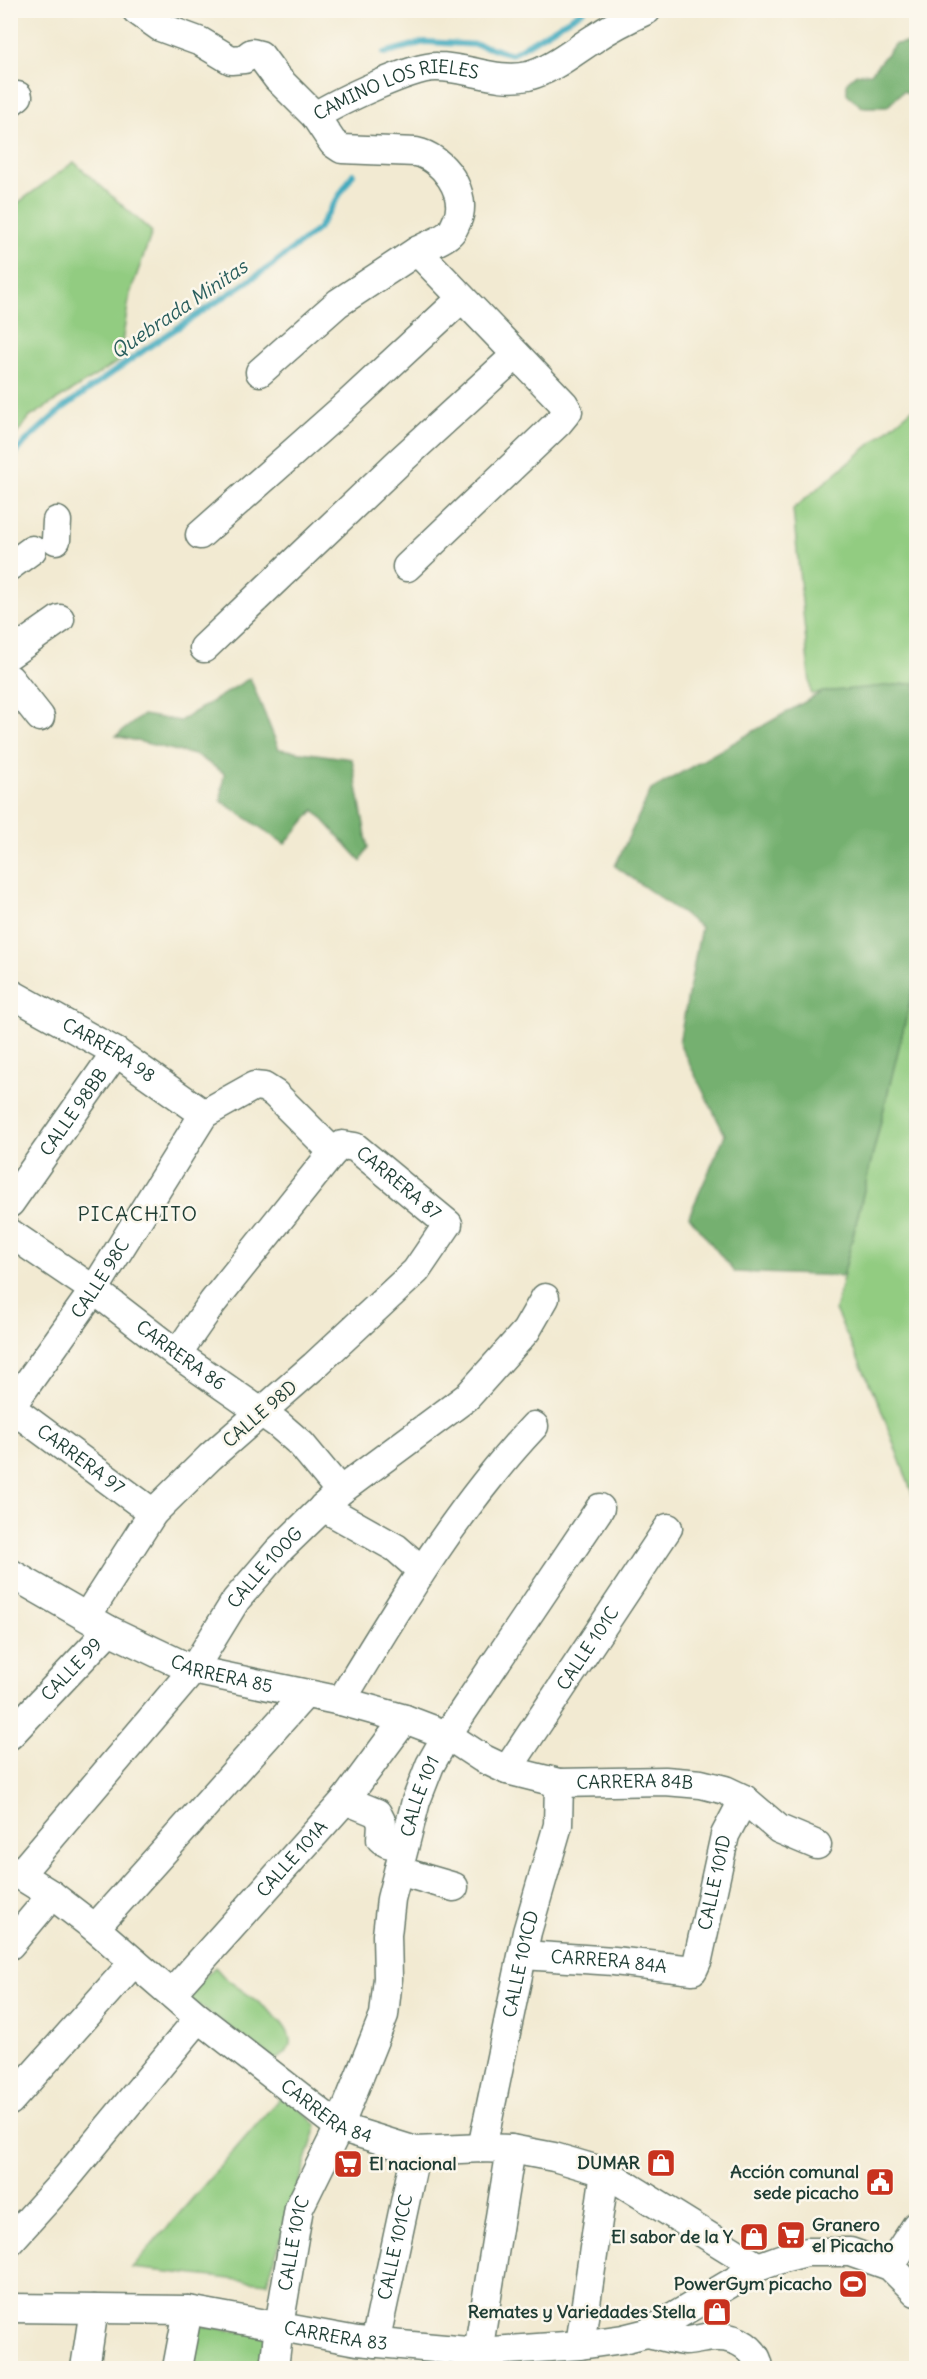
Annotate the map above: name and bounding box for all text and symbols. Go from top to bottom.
street label: CAMINO LOS RIELES [309,55,481,125]
water label: Quebrada Minitas [106,253,253,364]
street label: CARRERA 98 [58,1012,160,1087]
street label: CALLE 98BB [35,1063,112,1160]
street label: CARRERA 87 [352,1141,446,1225]
district label: PICACHITO [77,1201,199,1226]
street label: CALLE 98C [66,1234,134,1323]
street label: CARRERA 86 [132,1315,230,1395]
street label: CALLE 98D [218,1375,302,1452]
street label: CARRERA 97 [33,1419,130,1499]
street label: CALLE 100G [222,1522,307,1612]
street label: CALLE 101C [551,1602,624,1694]
street label: CALLE 99 [36,1633,107,1706]
street label: CARRERA 85 [167,1649,275,1697]
street label: CALLE 101 [395,1751,444,1839]
street label: CARRERA 84B [576,1769,694,1794]
street label: CALLE 101A [251,1815,332,1902]
street label: CALLE 101D [693,1833,736,1932]
street label: CALLE 101CD [498,1908,544,2019]
street label: CARRERA 84A [550,1945,668,1978]
street label: CARRERA 84 [276,2074,375,2148]
shop icon: DUMAR [645,2147,677,2179]
supermarket icon: El nacional [332,2148,364,2180]
place label: DUMAR [577,2151,641,2174]
place label: El nacional [369,2152,457,2175]
place label: Acción comunal sede picacho [730,2160,859,2204]
public building icon: Acción comunal sede picacho [864,2166,896,2198]
street label: CALLE 101C [273,2192,314,2293]
street label: CALLE 101CC [373,2192,417,2302]
place label: Granero el Picacho [812,2213,894,2257]
supermarket icon: Granero el Picacho [775,2219,807,2251]
shop icon: El sabor de la Y [738,2221,770,2253]
place label: El sabor de la Y [611,2225,734,2248]
sports icon: PowerGym picacho [837,2268,869,2300]
place label: PowerGym picacho [674,2272,832,2295]
shop icon: Remates y Variedades Stella [701,2296,733,2328]
place label: Remates y Variedades Stella [468,2300,696,2323]
street label: CARRERA 83 [282,2316,389,2355]

